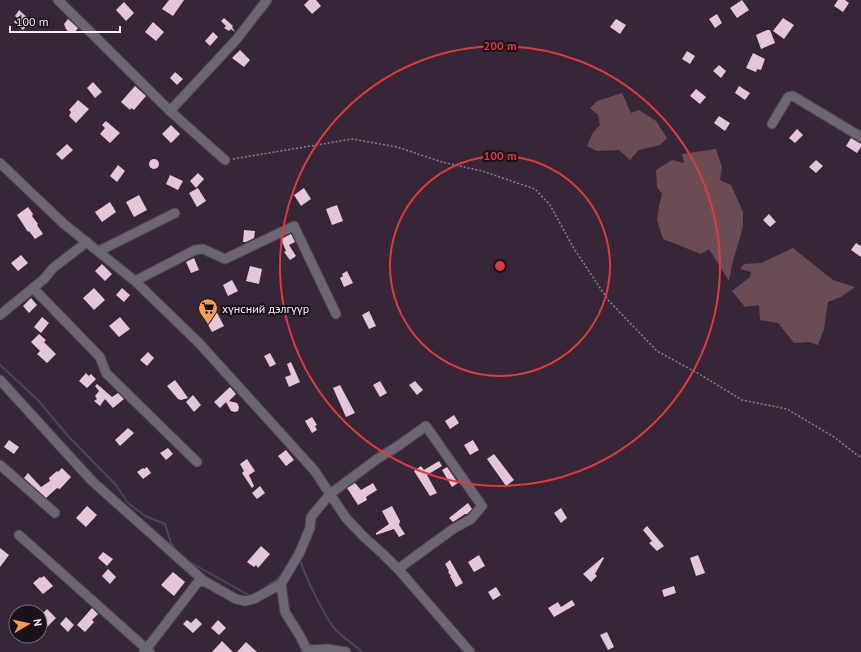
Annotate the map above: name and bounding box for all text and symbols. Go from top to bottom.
scale bar [10,8,120,34]
text: 100 m [16,14,49,29]
text: 200 m [483,38,517,53]
text: 100 m [483,148,517,163]
centre of rings [493,259,507,273]
supermarket icon: хүнсний дэлгүүр [197,297,219,325]
place label: хүнсний дэлгүүр [222,301,309,316]
north arrow [8,604,48,644]
text: N [30,618,45,627]

